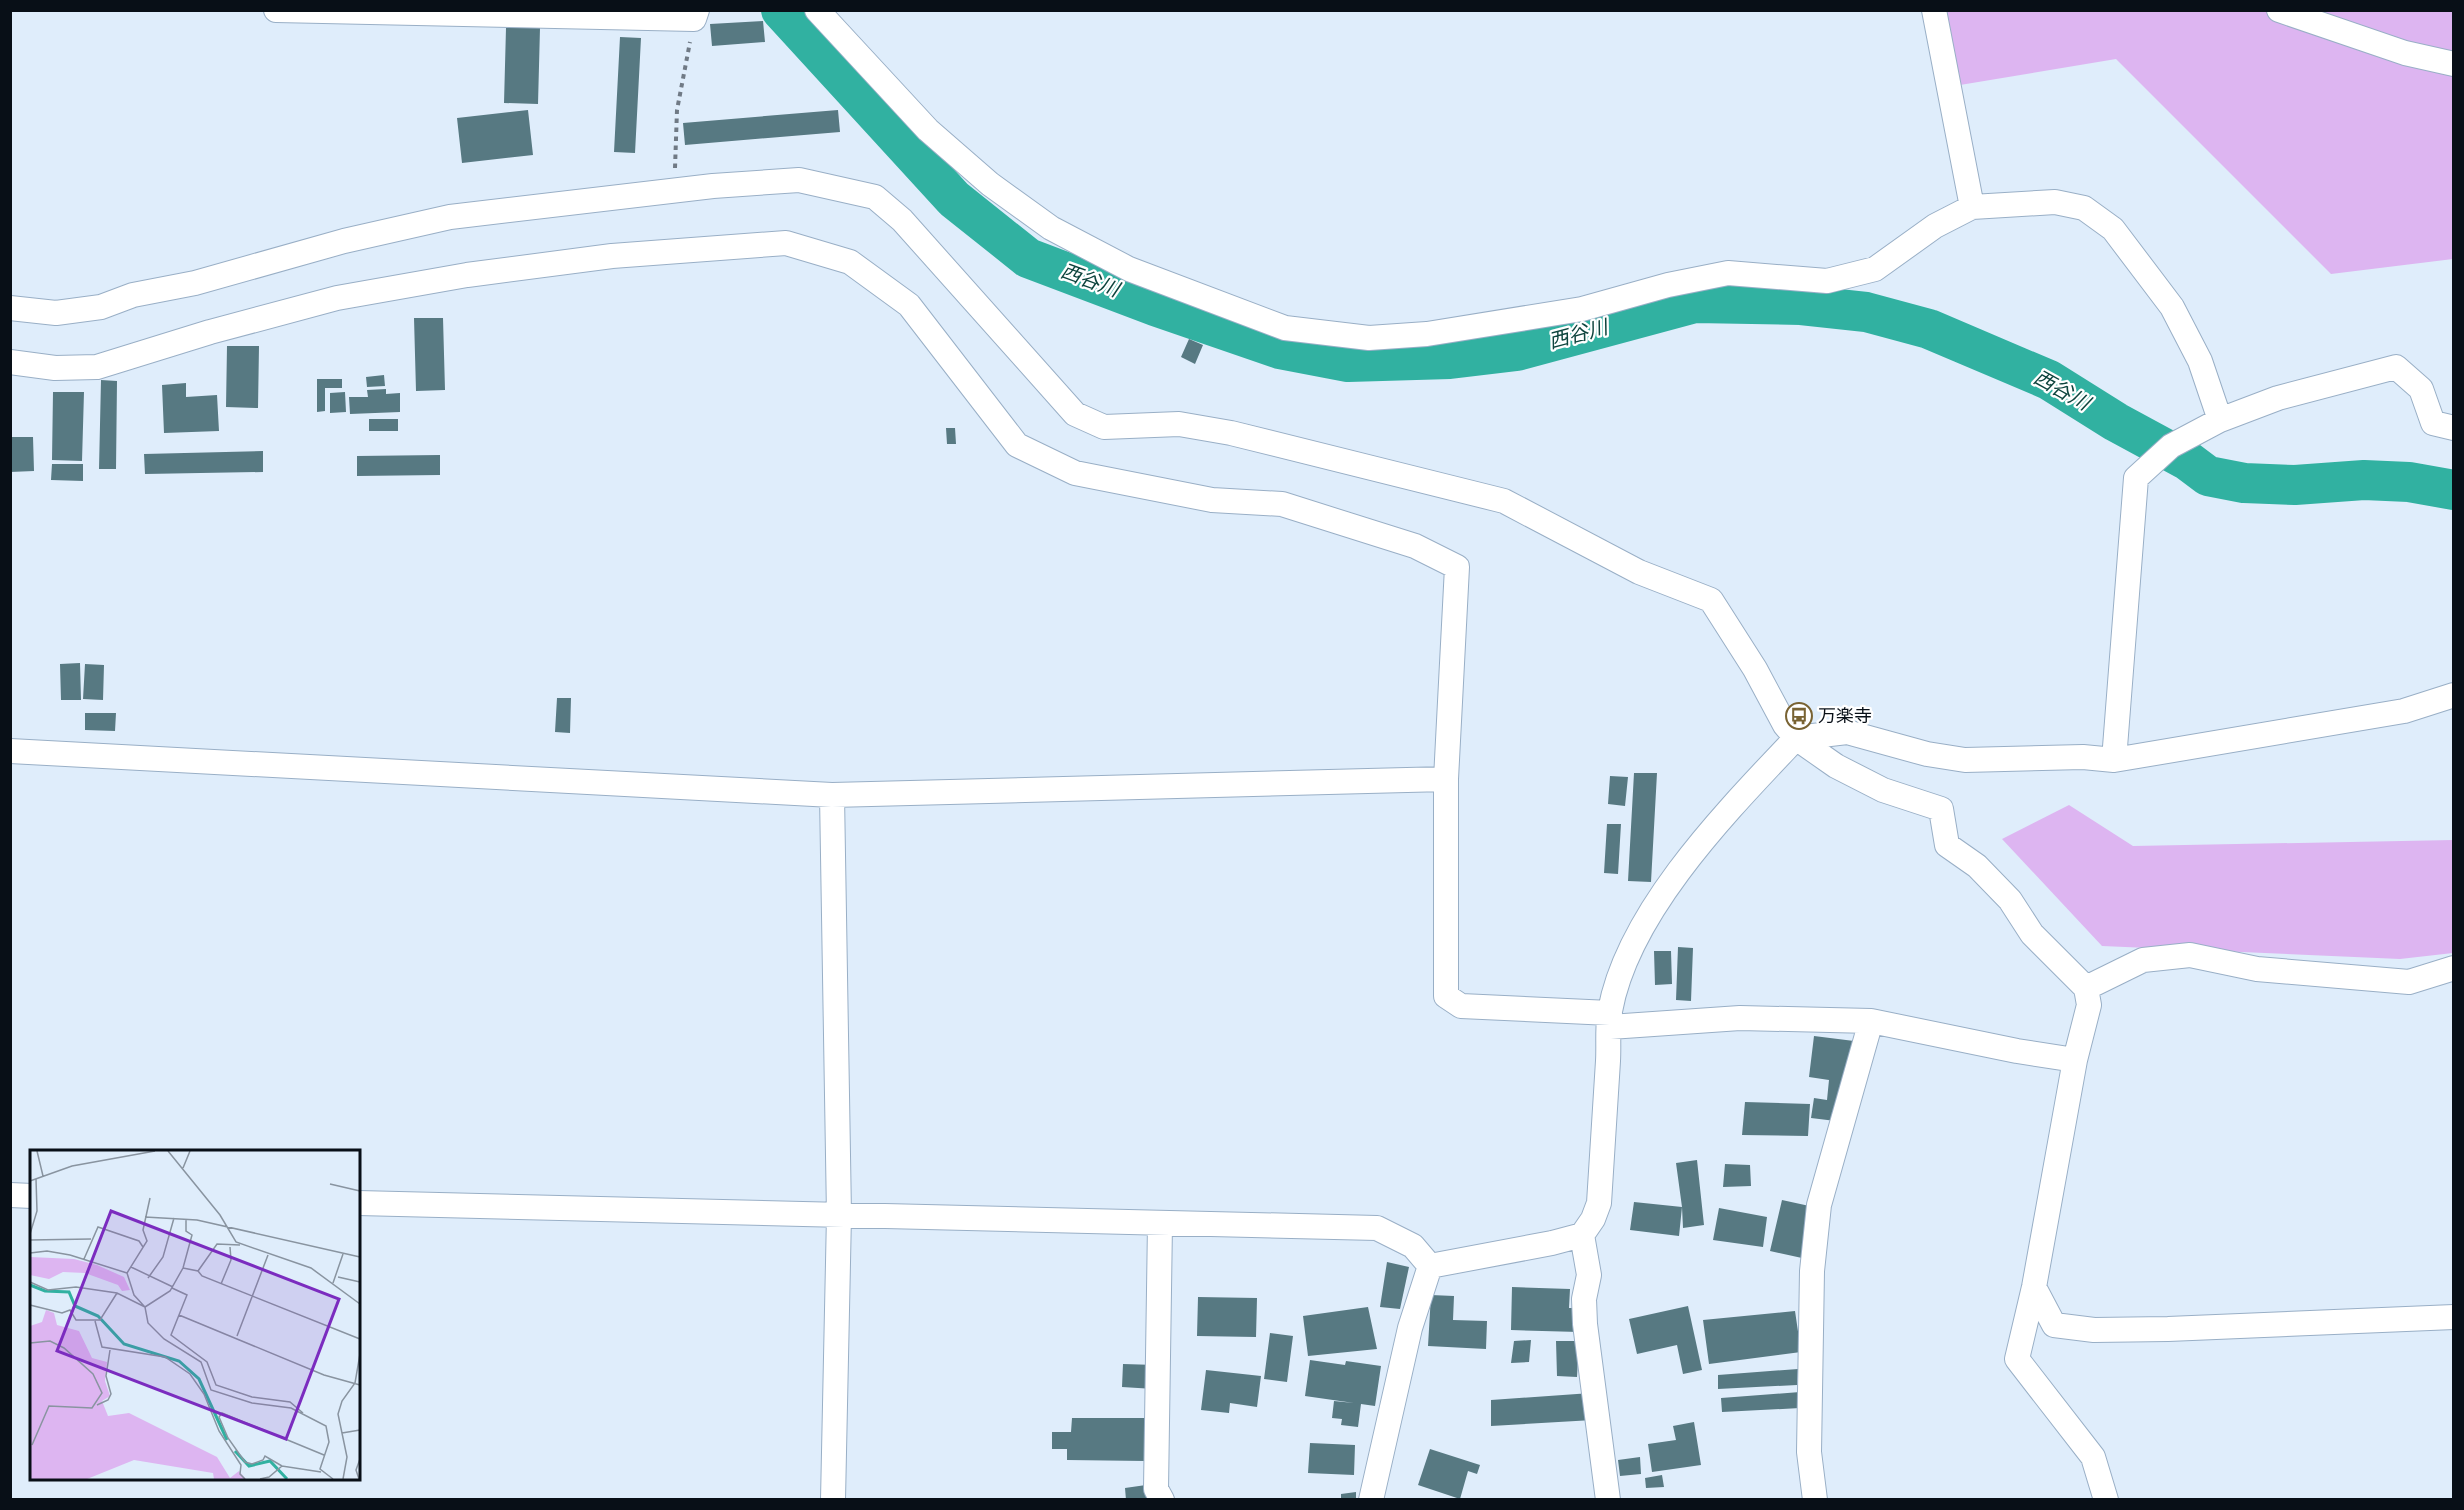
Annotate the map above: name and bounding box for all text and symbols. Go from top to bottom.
water label: 西谷川 [1057,257,1125,303]
water label: 西谷川 [1545,312,1612,354]
water label: 西谷川 [2029,363,2097,417]
bus stop icon: 万楽寺 [1784,701,1814,731]
place label: 万楽寺 [1818,703,1872,727]
inset map [30,1150,360,1480]

